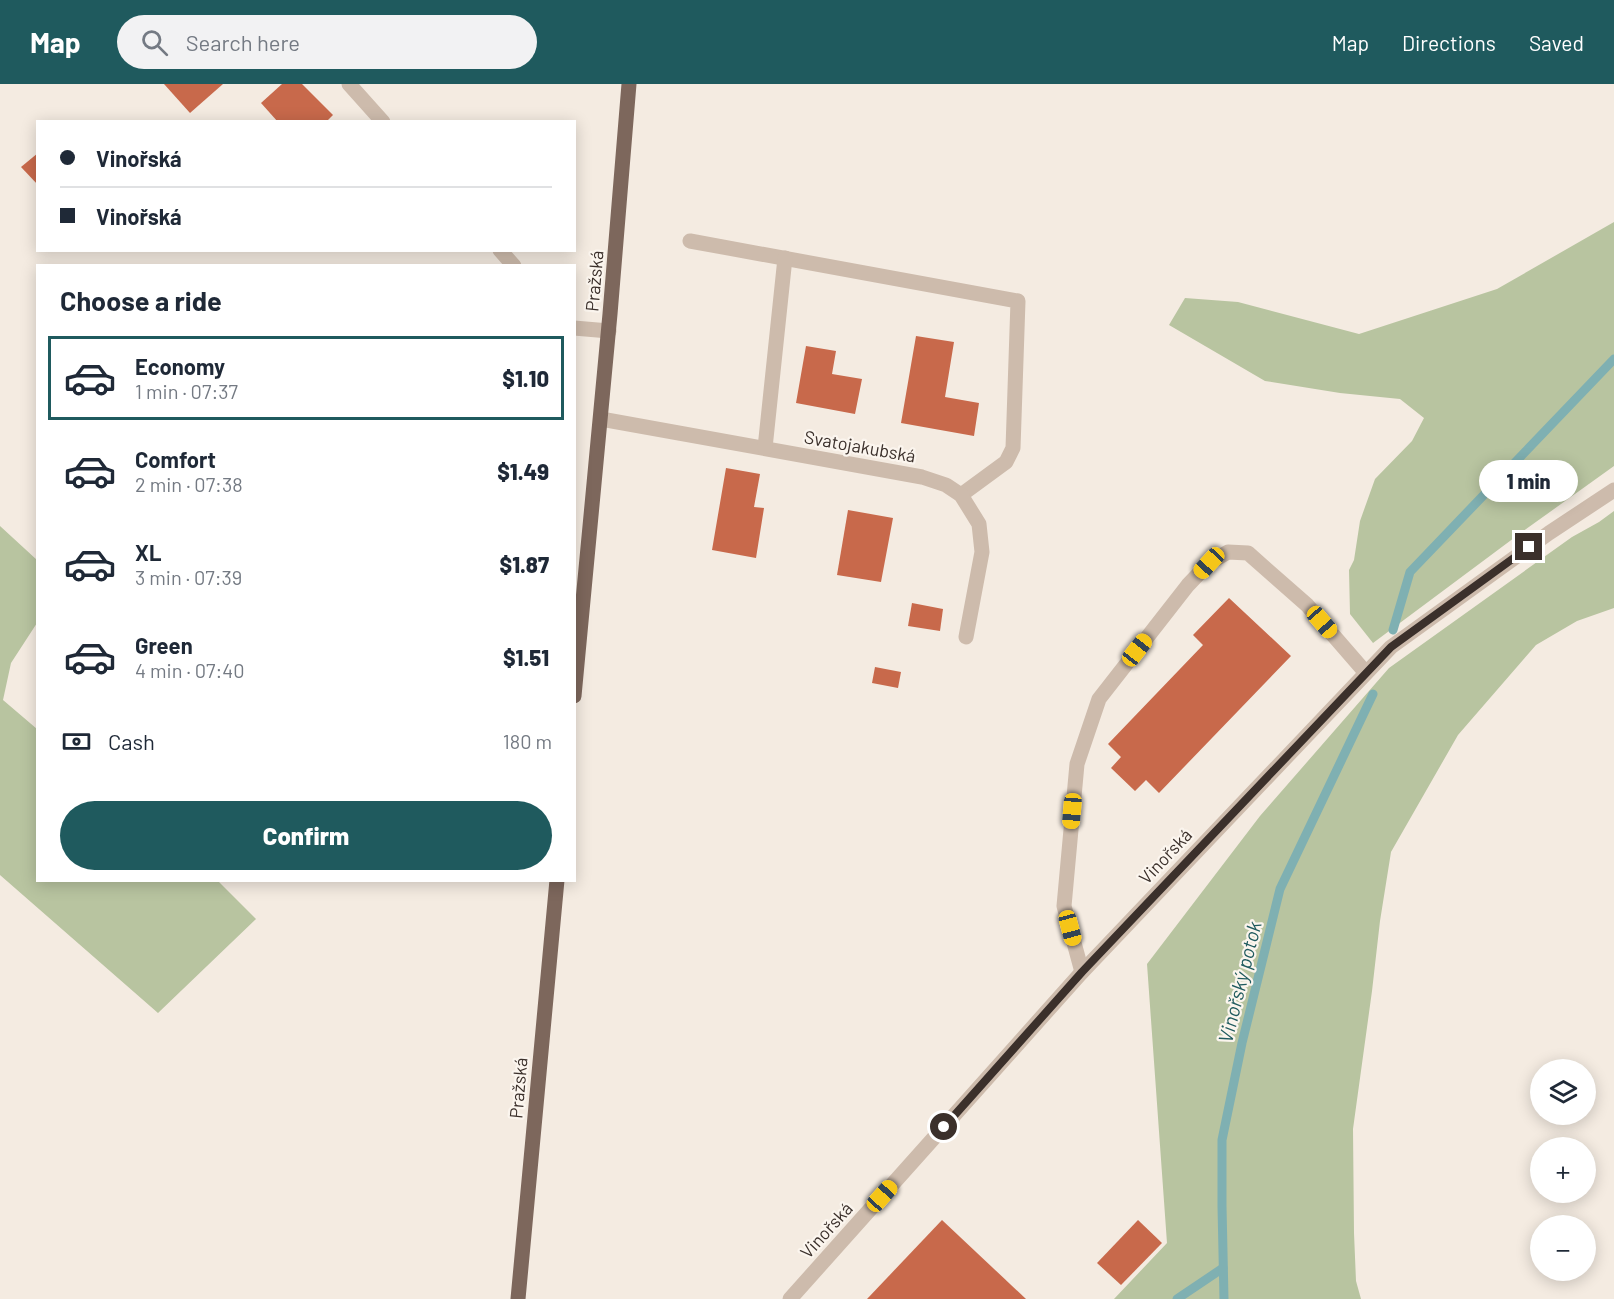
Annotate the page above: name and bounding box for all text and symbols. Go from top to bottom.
search box [117,15,537,69]
text: Map [30,25,81,59]
icon: search [138,26,171,59]
text: Search here [186,29,300,55]
text: Map [1332,30,1369,55]
text: Directions [1402,30,1496,55]
text: Saved [1529,30,1584,55]
text: Vinořská [96,145,182,171]
text: Vinořská [96,203,182,229]
street label: Pražská [580,250,608,312]
text: Choose a ride [60,284,222,316]
icon: car [63,351,117,405]
text: Economy [135,353,225,379]
text: $1.10 [502,365,549,391]
text: 1 min · 07:37 [135,379,238,403]
street label: Svatojakubská [803,425,917,467]
icon: car [63,444,117,498]
text: Comfort [135,446,216,472]
text: $1.49 [497,458,549,484]
callout: 1 min [1480,460,1579,502]
text: 1 min [1507,469,1550,493]
text: 2 min · 07:38 [135,472,243,496]
route end [1515,533,1542,560]
icon: car [63,537,117,591]
text: XL [135,539,161,565]
car [1190,544,1228,582]
text: $1.87 [499,551,549,577]
text: 3 min · 07:39 [135,565,242,589]
car [1303,603,1341,641]
icon: car [63,630,117,684]
car [1119,630,1155,670]
text: Green [135,632,193,658]
text: $1.51 [503,644,549,670]
text: 4 min · 07:40 [135,658,245,682]
icon: cash [60,725,93,758]
text: Cash [108,728,155,754]
text: 180 m [503,729,552,753]
car [1061,792,1083,830]
button: Confirm [60,801,552,870]
street label: Vinořská [1134,824,1196,888]
car [1057,908,1083,948]
water label: Vinořský potok [1212,919,1266,1045]
street label: Pražská [504,1057,532,1119]
map controls [1530,1059,1596,1281]
button: layers [1530,1059,1596,1125]
route start [930,1113,957,1140]
button: + [1530,1137,1596,1203]
car [863,1177,901,1215]
street label: Vinořská [795,1197,857,1263]
button: − [1530,1215,1596,1281]

